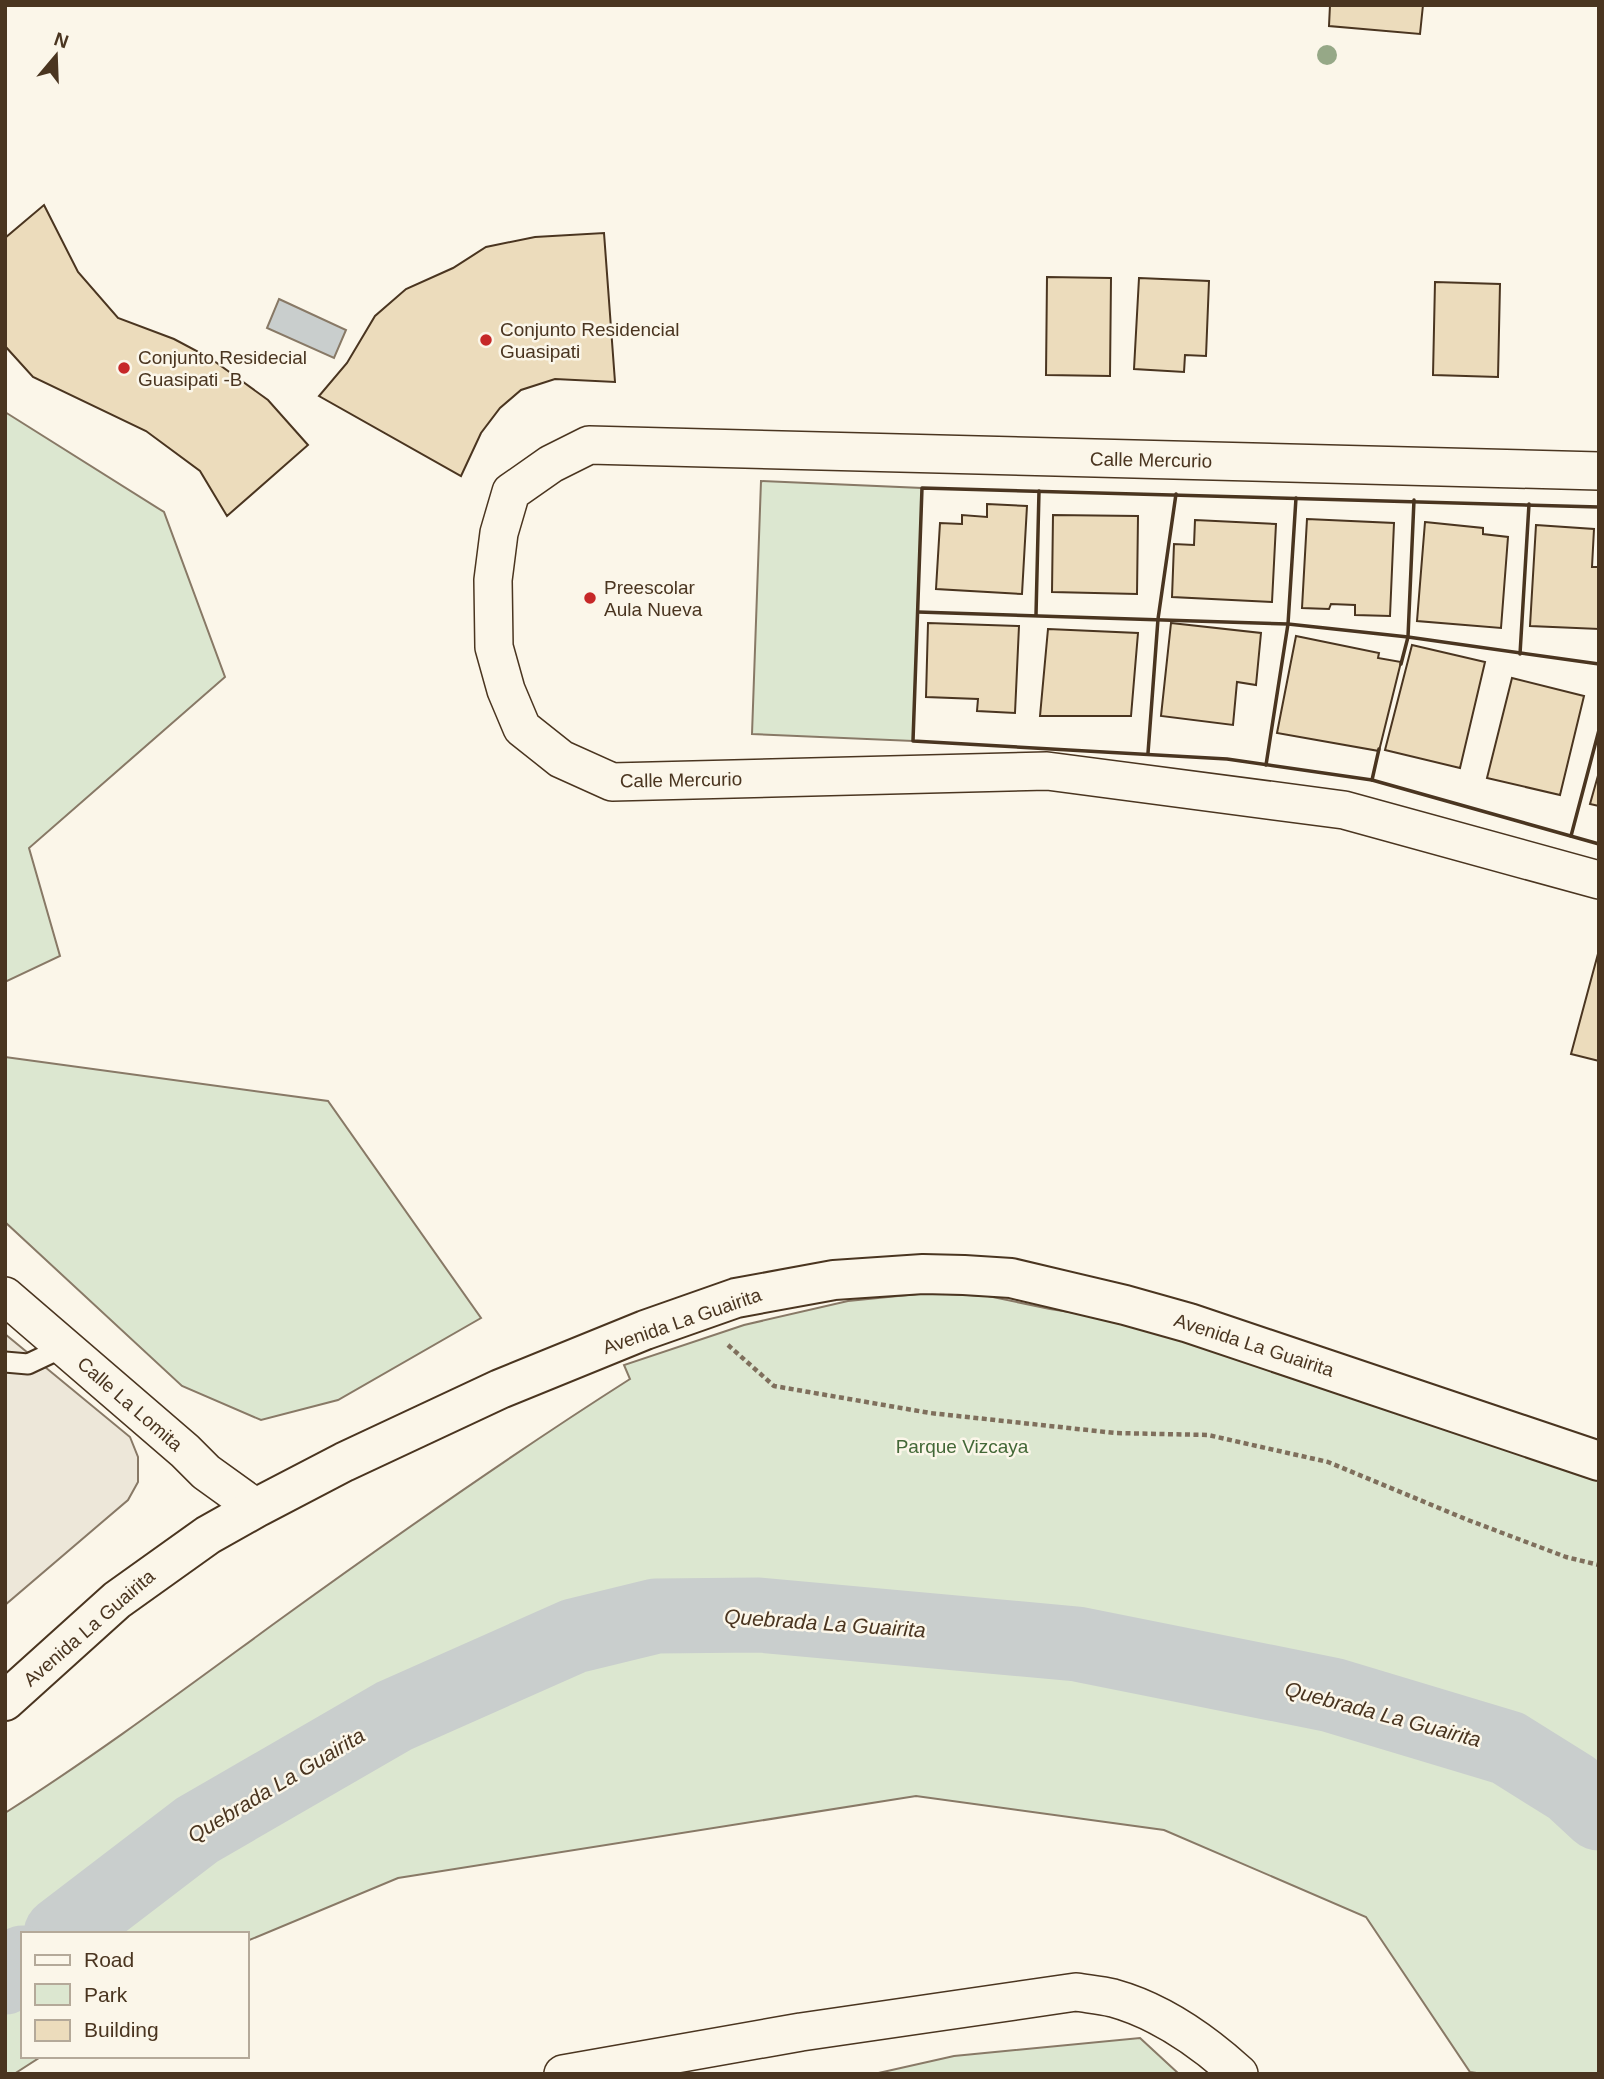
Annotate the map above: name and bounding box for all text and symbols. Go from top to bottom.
north arrow [21,21,91,91]
text: N [51,28,71,53]
place label: Conjunto Residencial Guasipati [500,319,680,362]
marker: Conjunto Residencial Guasipati [478,332,494,348]
place label: Conjunto Residecial Guasipati -B [138,347,307,390]
marker: Conjunto Residecial Guasipati -B [116,360,132,376]
street label: Calle Mercurio [1090,448,1212,472]
place label: Preescolar Aula Nueva [604,577,703,620]
marker: Preescolar Aula Nueva [582,590,598,606]
street label: Calle Mercurio [620,768,742,792]
street label: Avenida La Guairita [600,1284,765,1358]
street label: Avenida La Guairita [1172,1309,1337,1381]
street label: Calle La Lomita [73,1353,187,1456]
park label: Parque Vizcaya [896,1436,1029,1457]
street label: Avenida La Guairita [19,1565,159,1691]
water label: Quebrada La Guairita [723,1604,927,1642]
water label: Quebrada La Guairita [1282,1677,1484,1751]
water label: Quebrada La Guairita [184,1723,368,1847]
legend [21,1932,248,2058]
text: Road [84,1948,134,1971]
text: Park [84,1983,128,2006]
text: Building [84,2018,159,2041]

